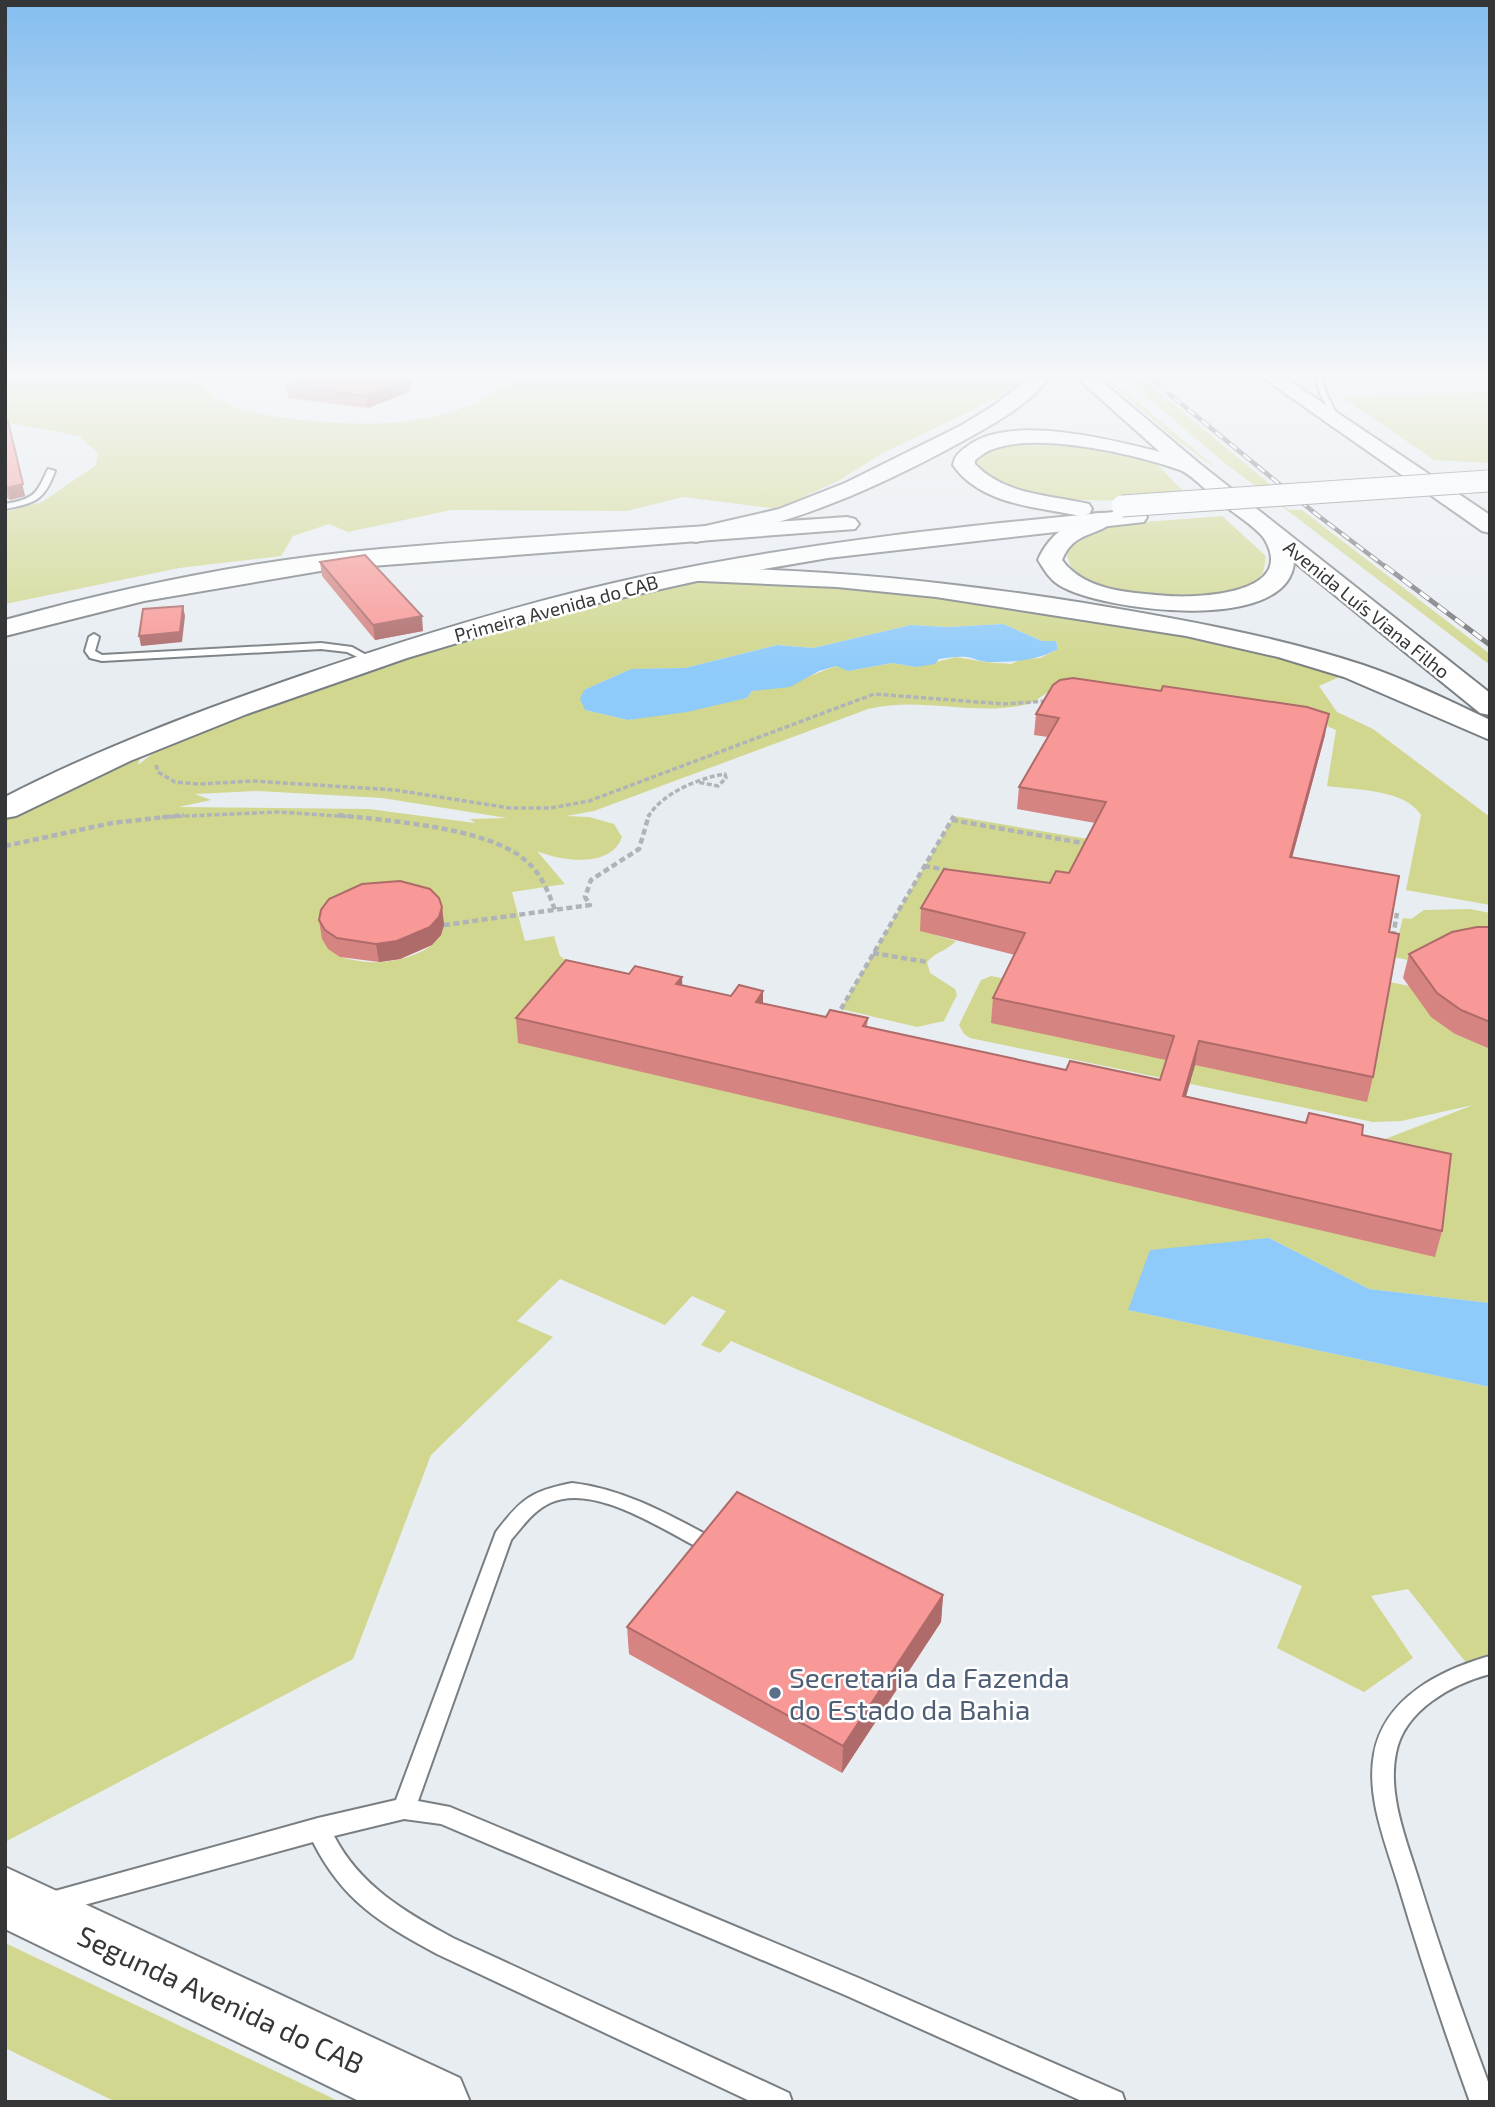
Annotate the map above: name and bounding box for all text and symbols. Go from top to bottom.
street label: Avenida Luís Viana Filho [1280,535,1454,683]
street label: Primeira Avenida do CAB [452,570,660,646]
place label: Secretaria da Fazenda do Estado da Bahia [789,1660,1070,1726]
marker: Secretaria da Fazenda do Estado da Bahia [767,1685,783,1701]
street label: Segunda Avenida do CAB [72,1918,370,2080]

